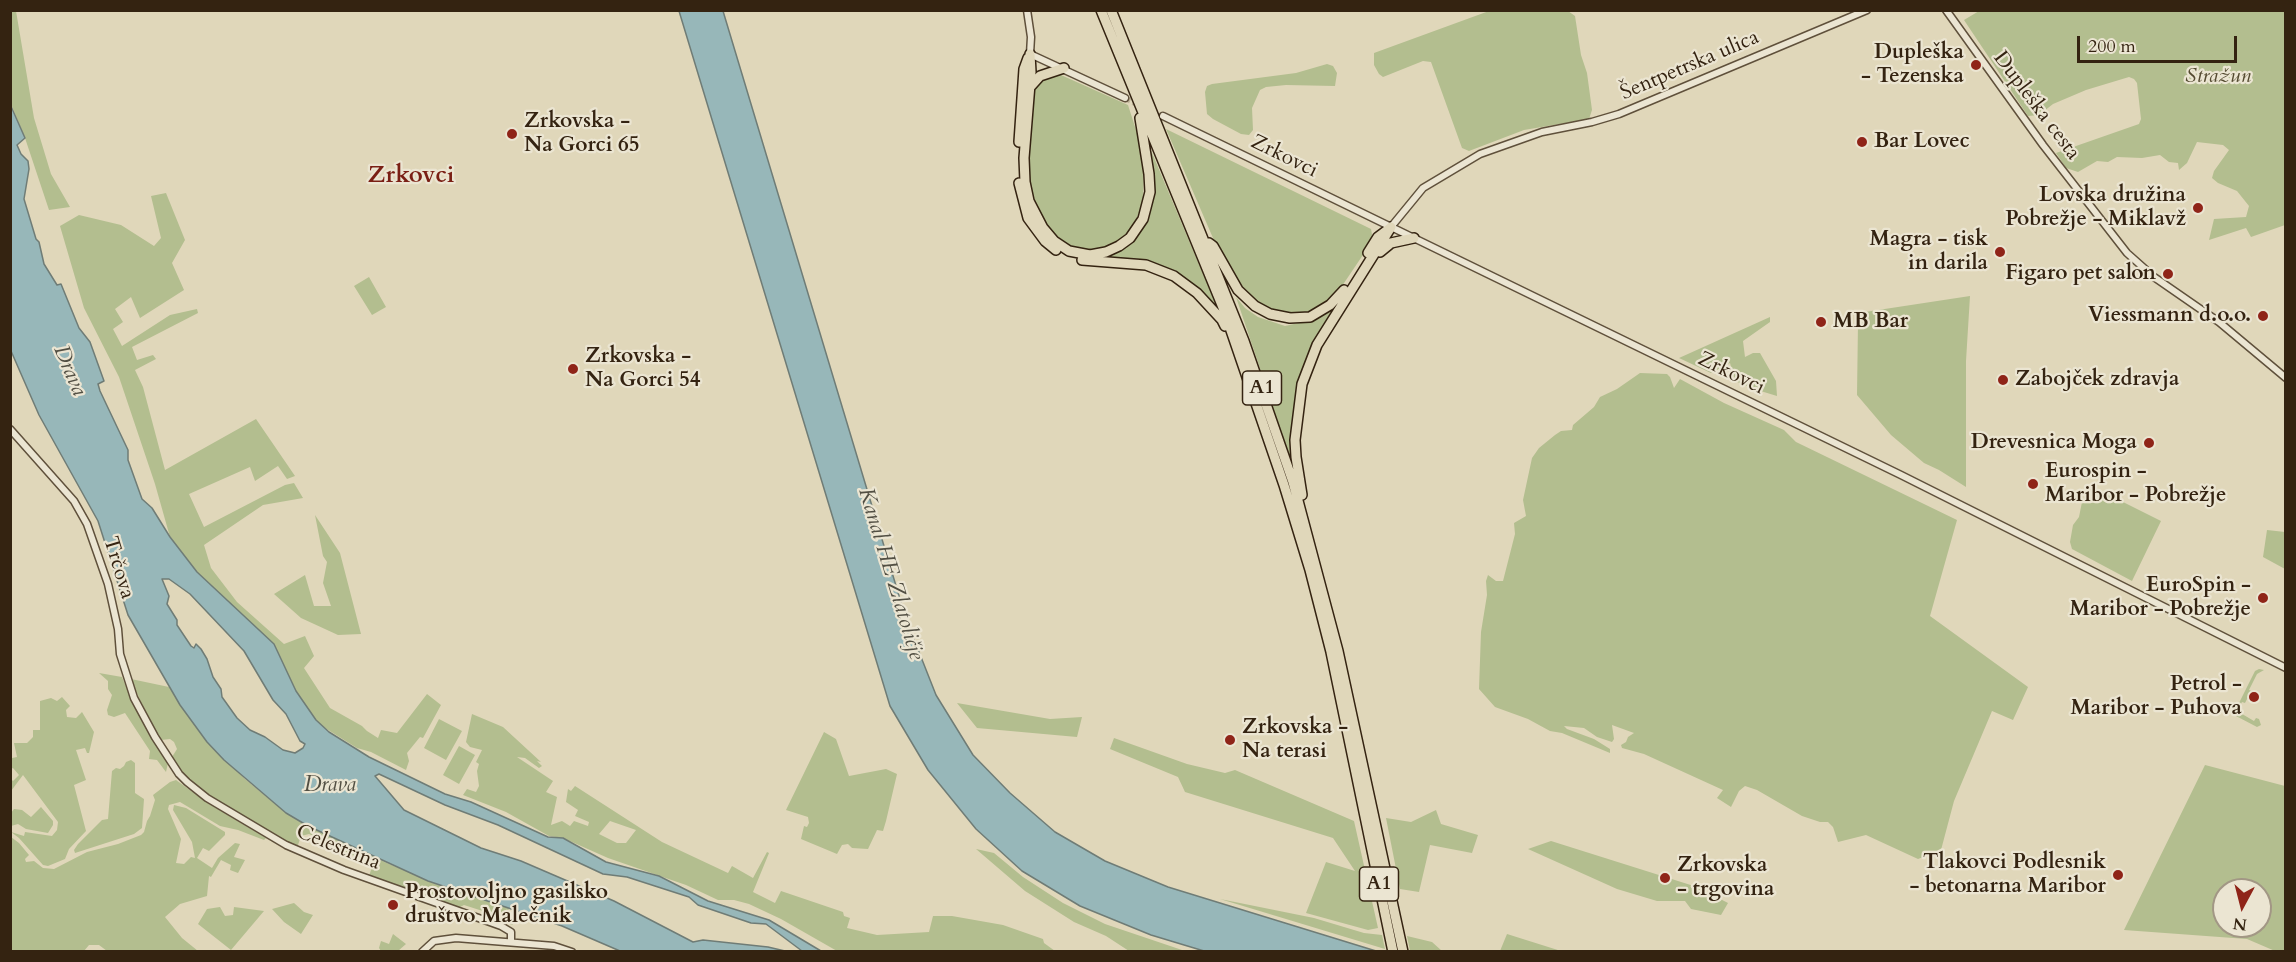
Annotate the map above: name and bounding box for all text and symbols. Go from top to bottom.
scale bar [2080,24,2240,62]
street label: Šentpetrska ulica [1617,25,1763,107]
text: 200 m [2088,34,2136,59]
place label: Dupleška - Tezenska [1861,40,1964,90]
street label: Dupleška cesta [1987,47,2085,165]
marker: Dupleška - Tezenska [1969,58,1983,72]
park label: Stražun [2185,64,2251,90]
place label: Zrkovska - Na Gorci 65 [524,109,639,159]
marker: Zrkovska - Na Gorci 65 [505,127,519,141]
place label: Bar Lovec [1874,129,1970,155]
street label: Zrkovci [1246,130,1322,184]
marker: Bar Lovec [1855,135,1869,149]
district label: Zrkovci [368,162,454,190]
place label: Lovska družina Pobrežje - Miklavž [2005,183,2186,233]
marker: Lovska družina Pobrežje - Miklavž [2191,201,2205,215]
place label: Magra - tisk in darila [1870,227,1988,277]
marker: Magra - tisk in darila [1993,245,2007,259]
place label: Figaro pet salon [2005,261,2156,287]
marker: Figaro pet salon [2161,267,2175,281]
place label: Viessmann d.o.o. [2088,303,2251,329]
place label: MB Bar [1833,309,1908,335]
marker: Viessmann d.o.o. [2256,309,2270,323]
marker: MB Bar [1814,315,1828,329]
water label: Drava [47,342,91,400]
place label: Zrkovska - Na Gorci 54 [585,344,700,394]
street label: Zrkovci [1693,347,1769,401]
marker: Zrkovska - Na Gorci 54 [566,362,580,376]
place label: Zabojček zdravja [2015,367,2179,393]
road number: A1 [1242,371,1282,405]
marker: Zabojček zdravja [1996,373,2010,387]
place label: Drevesnica Moga [1971,430,2137,456]
marker: Drevesnica Moga [2142,436,2156,450]
place label: Eurospin - Maribor - Pobrežje [2045,459,2226,509]
marker: Eurospin - Maribor - Pobrežje [2026,477,2040,491]
water label: Kanal HE Zlatoličje [851,485,929,663]
street label: Trčova [97,534,139,602]
place label: EuroSpin - Maribor - Pobrežje [2070,573,2251,623]
marker: EuroSpin - Maribor - Pobrežje [2256,591,2270,605]
place label: Petrol - Maribor - Puhova [2070,672,2242,722]
marker: Petrol - Maribor - Puhova [2247,690,2261,704]
place label: Zrkovska - Na terasi [1242,715,1348,765]
marker: Zrkovska - Na terasi [1223,733,1237,747]
water label: Drava [304,773,356,799]
street label: Celestrina [292,820,384,876]
place label: Tlakovci Podlesnik - betonarna Maribor [1909,850,2106,900]
place label: Zrkovska - trgovina [1677,853,1774,903]
road number: A1 [1360,867,1398,901]
marker: Tlakovci Podlesnik - betonarna Maribor [2111,868,2125,882]
marker: Zrkovska - trgovina [1658,871,1672,885]
north arrow [2212,878,2272,938]
place label: Prostovoljno gasilsko društvo Malečnik [405,880,608,930]
marker: Prostovoljno gasilsko društvo Malečnik [386,898,400,912]
text: N [2232,912,2248,936]

